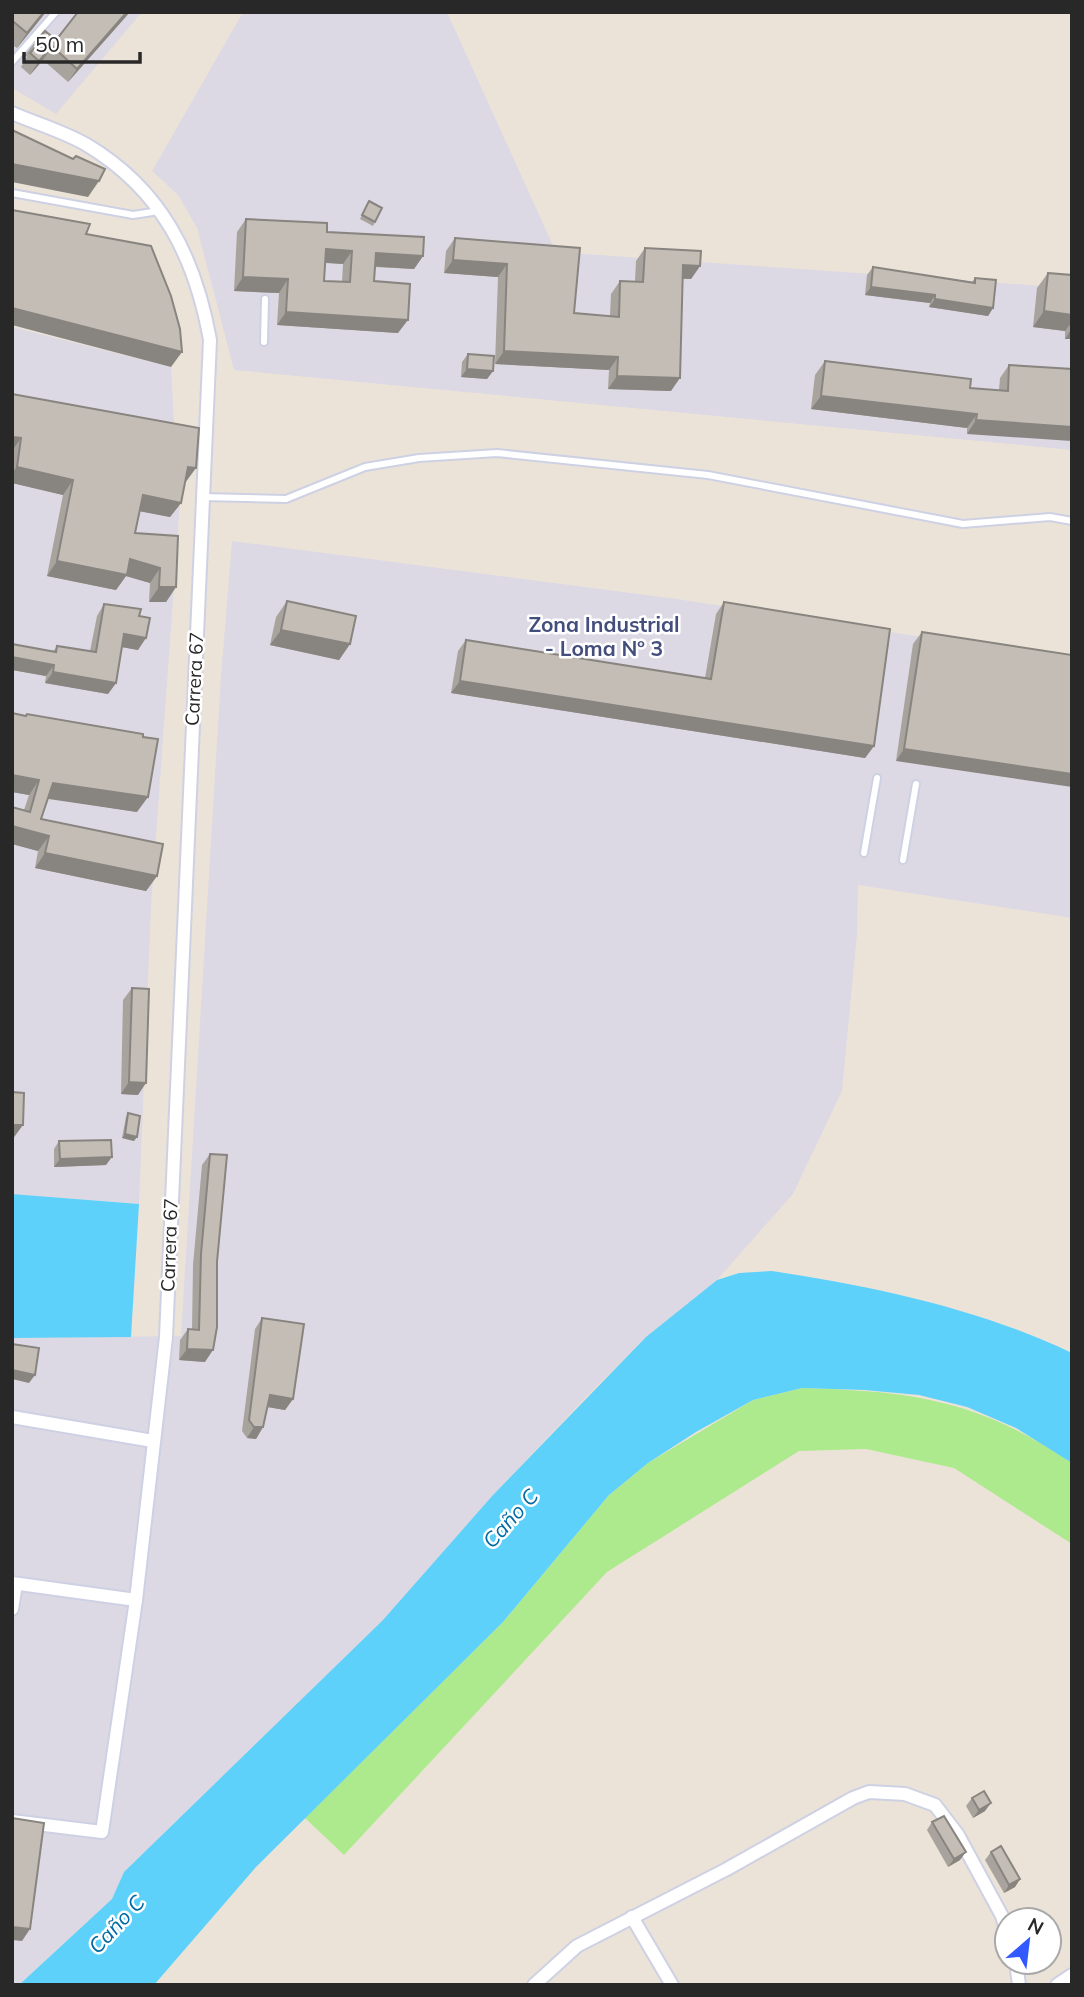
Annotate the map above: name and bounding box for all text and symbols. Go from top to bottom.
scale bar [24,21,140,65]
text: 50 m [35,31,84,57]
district label: Zona Industrial - Loma Nº 3 [528,611,680,661]
street label: Carrera 67 [180,631,208,727]
street label: Carrera 67 [155,1198,183,1292]
water label: Caño C [477,1483,544,1553]
water label: Caño C [82,1889,150,1959]
north arrow [993,1906,1063,1976]
text: N [1024,1912,1048,1940]

